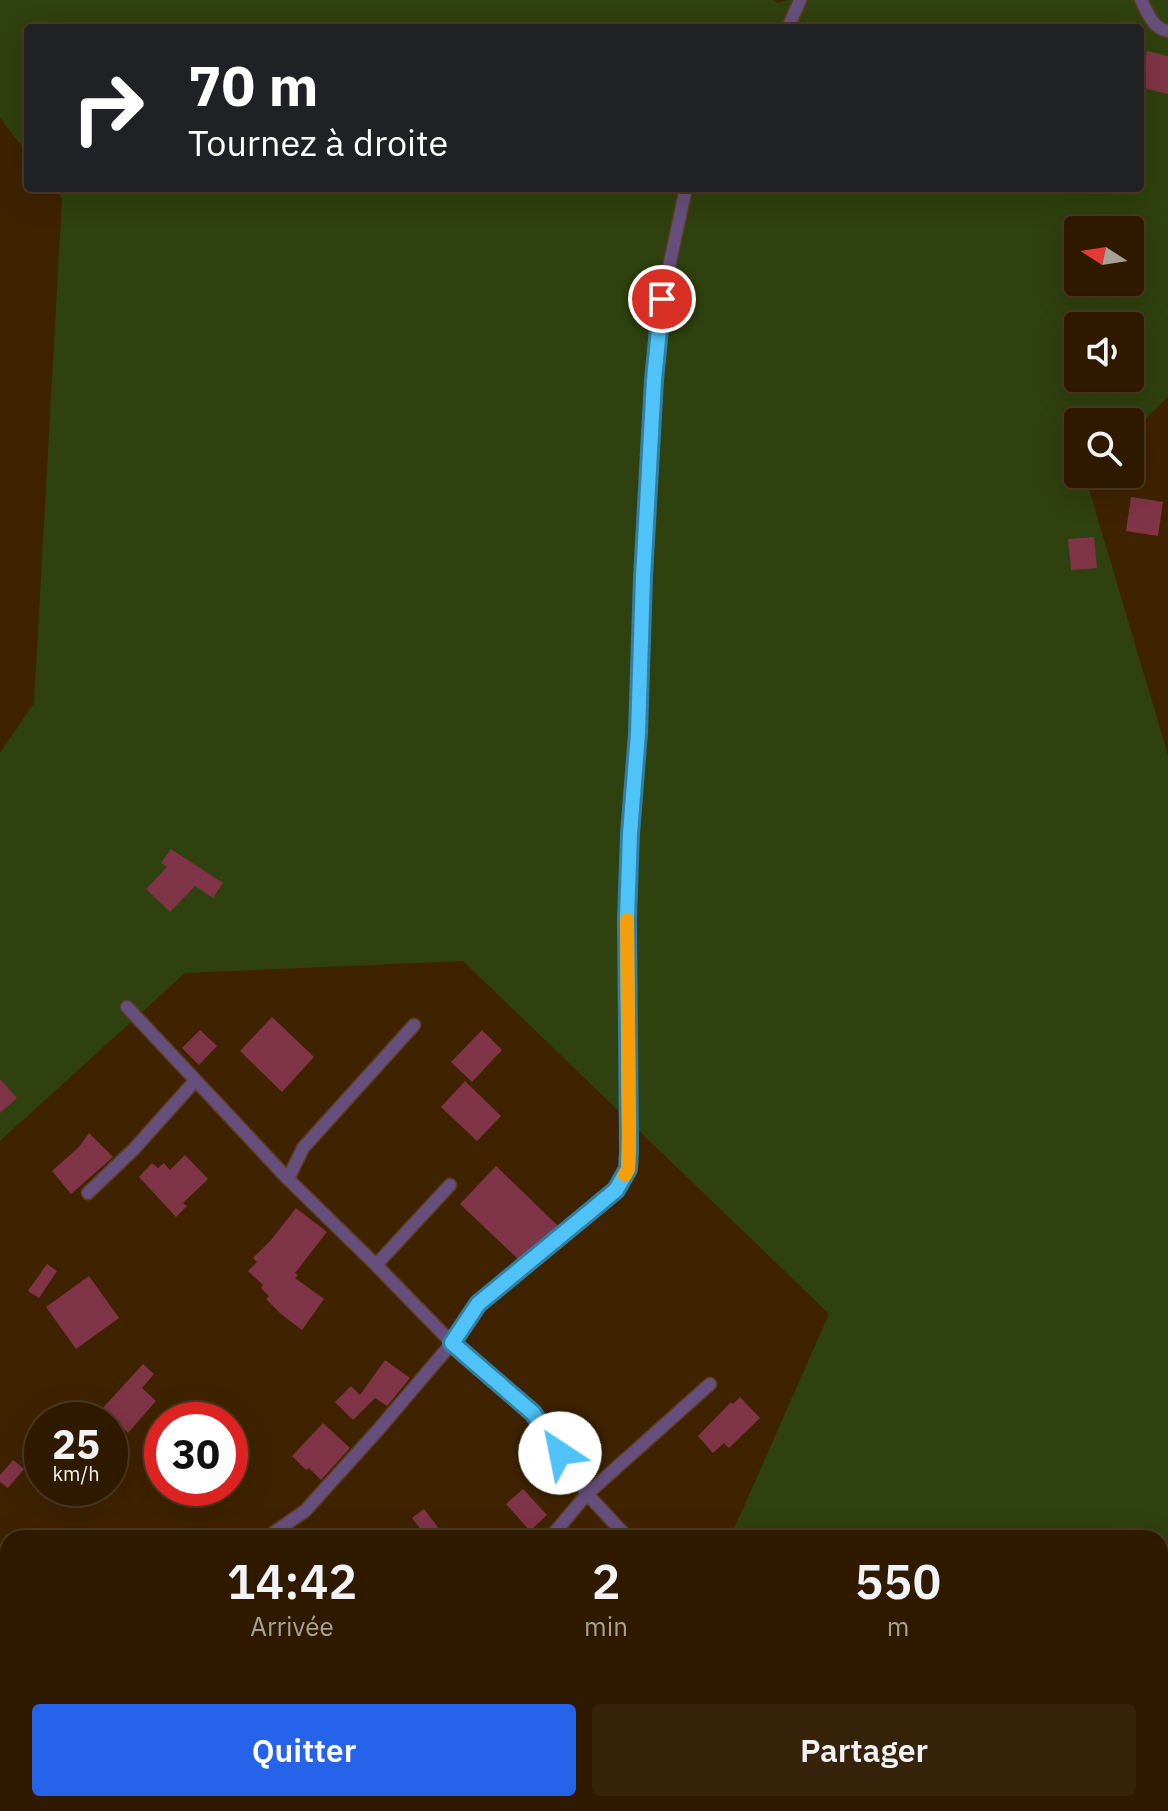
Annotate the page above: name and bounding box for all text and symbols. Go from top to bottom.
text: 70 m [188,49,318,121]
icon: right [56,56,160,160]
text: Tournez à droite [188,119,448,166]
north arrow [1064,216,1144,296]
map controls [1064,216,1144,488]
pin [628,265,696,333]
icon: arrive [640,277,684,321]
button: sound [1064,312,1144,392]
button: search [1064,408,1144,488]
speed limit sign: 30 [144,1402,248,1506]
position arrow [518,1411,602,1495]
text: 25 [52,1418,100,1470]
text: km/h [52,1460,100,1487]
text: 14:42 [227,1550,357,1612]
text: 2 [592,1550,620,1612]
text: 550 [855,1550,941,1612]
text: Arrivée [250,1609,334,1643]
text: min [584,1609,628,1643]
text: m [887,1609,909,1643]
button: Quitter [32,1704,576,1796]
button: Partager [592,1704,1136,1796]

